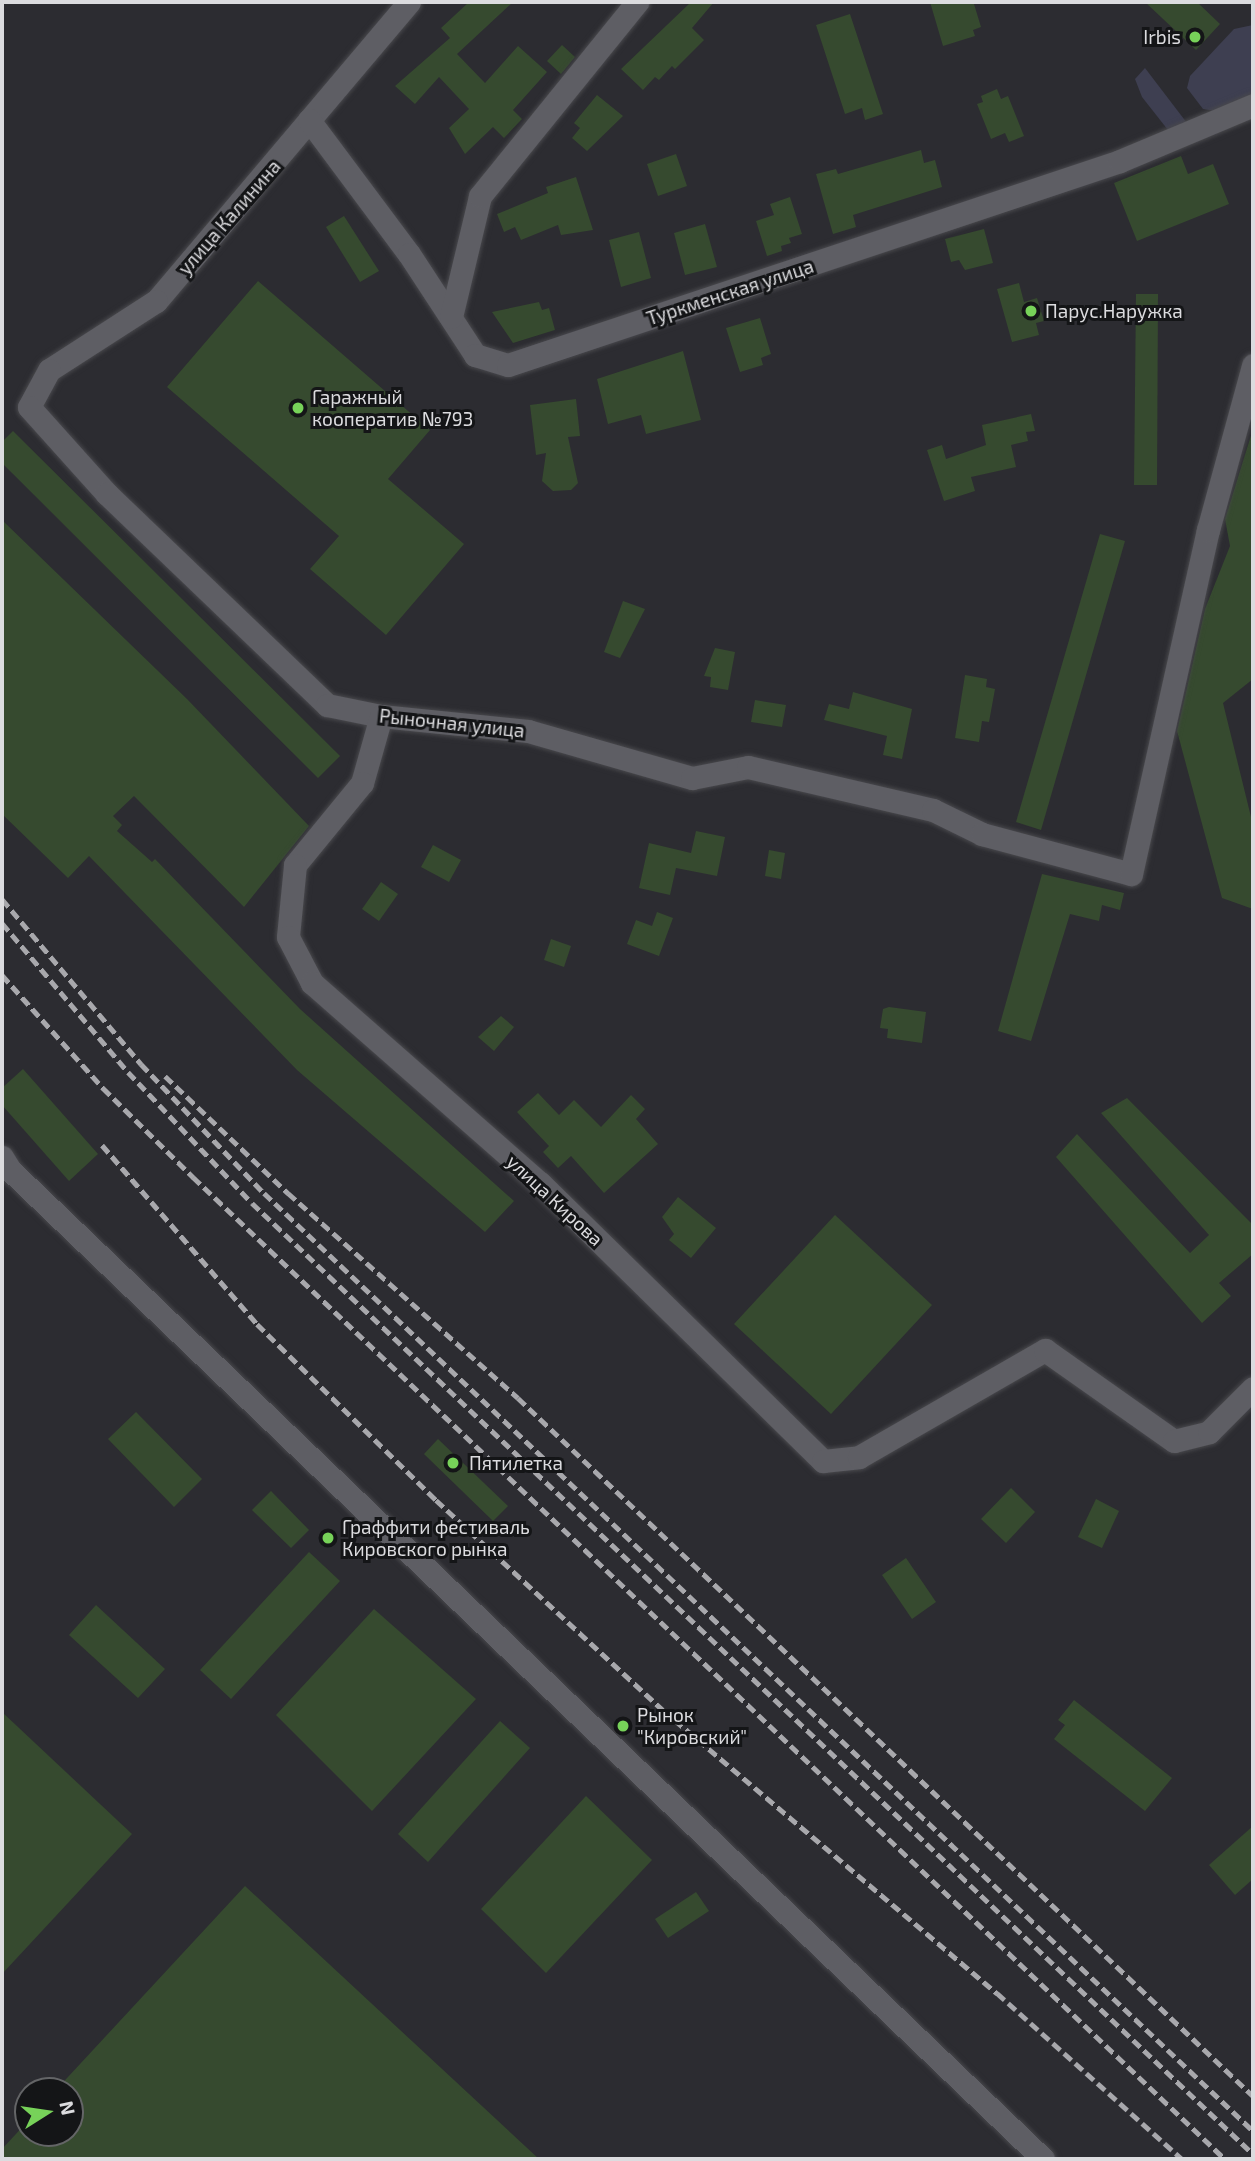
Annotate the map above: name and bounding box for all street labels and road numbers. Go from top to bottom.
street label: улица Калинина [173,155,285,279]
street label: Туркменская улица [644,254,816,330]
street label: Рыночная улица [378,704,526,742]
street label: улица Кирова [502,1150,608,1250]

